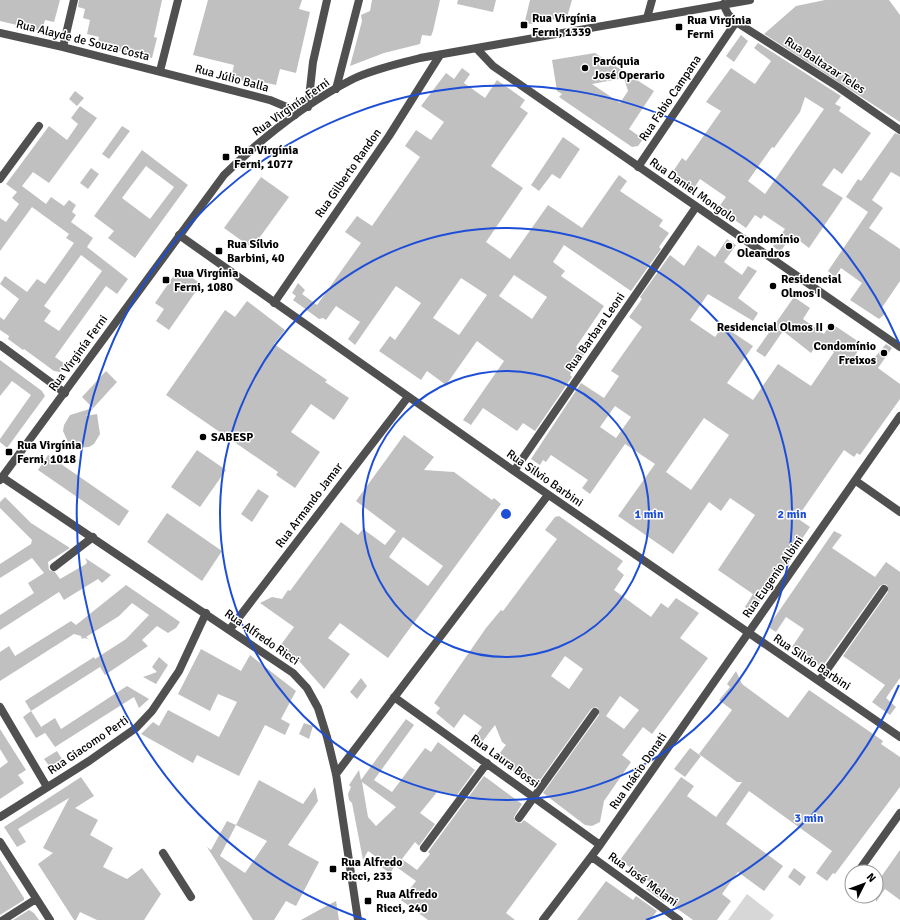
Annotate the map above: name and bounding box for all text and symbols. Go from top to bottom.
place label: Rua Virgínia Ferni, 1339 [532,11,596,40]
place label: Rua Virgínia Ferni [687,13,751,42]
street label: Rua Alayde de Souza Costa [15,17,151,64]
marker: Rua Virgínia Ferni, 1339 [519,20,529,30]
marker: Rua Virgínia Ferni [674,22,684,32]
street label: Rua Baltazar Teles [782,34,868,97]
street label: Rua Fabio Campana [636,52,705,144]
place label: Paróquia José Operario [593,54,665,83]
street label: Rua Júlio Balla [193,61,271,96]
marker: Paróquia José Operario [580,63,590,73]
street label: Rua Virginía Ferni [250,75,333,140]
street label: Rua Gilberto Randon [312,126,385,221]
place label: Rua Virgínia Ferni, 1077 [234,143,298,172]
marker: Rua Virgínia Ferni, 1077 [221,152,231,162]
street label: Rua Daniel Mongolo [646,155,739,226]
place label: Condomínio Oleandros [737,232,799,261]
place label: Rua Sílvio Barbini, 40 [227,237,285,266]
marker: Condomínio Oleandros [724,241,734,251]
marker: Rua Sílvio Barbini, 40 [214,246,224,256]
place label: Rua Virgínia Ferni, 1080 [174,266,238,295]
place label: Residencial Olmos I [781,272,842,301]
marker: Rua Virgínia Ferni, 1080 [161,275,171,285]
marker: Residencial Olmos I [768,281,778,291]
street label: Rua Barbara Leoni [562,290,628,375]
street label: Rua Virginía Ferni [46,312,111,394]
place label: Residencial Olmos II [717,320,823,335]
marker: Residencial Olmos II [826,322,836,332]
place label: Condomínio Freixos [814,339,877,368]
marker: Condomínio Freixos [879,348,889,358]
place label: SABESP [211,430,253,445]
marker: SABESP [198,432,208,442]
place label: Rua Virgínia Ferni, 1018 [17,438,81,467]
street label: Rua Silvio Barbini [503,446,586,510]
marker: Rua Virgínia Ferni, 1018 [4,447,14,457]
street label: Rua Armando Jamar [273,459,347,551]
centre of rings [499,507,513,521]
text: 1 min [635,507,664,522]
text: 2 min [778,507,807,522]
street label: Rua Eugenio Albini [740,533,807,621]
street label: Rua Alfredo Ricci [222,606,302,669]
street label: Rua Silvio Barbini [770,631,853,694]
street label: Rua Giacomo Perti [45,713,132,778]
street label: Rua Inácio Donati [606,730,670,813]
street label: Rua Laura Bossi [467,731,542,791]
text: 3 min [795,811,824,826]
street label: Rua José Melani [605,849,681,910]
place label: Rua Alfredo Ricci, 233 [341,855,403,884]
marker: Rua Alfredo Ricci, 233 [328,864,338,874]
north arrow [844,864,884,904]
text: N [864,870,878,885]
place label: Rua Alfredo Ricci, 240 [376,887,438,916]
marker: Rua Alfredo Ricci, 240 [363,896,373,906]

